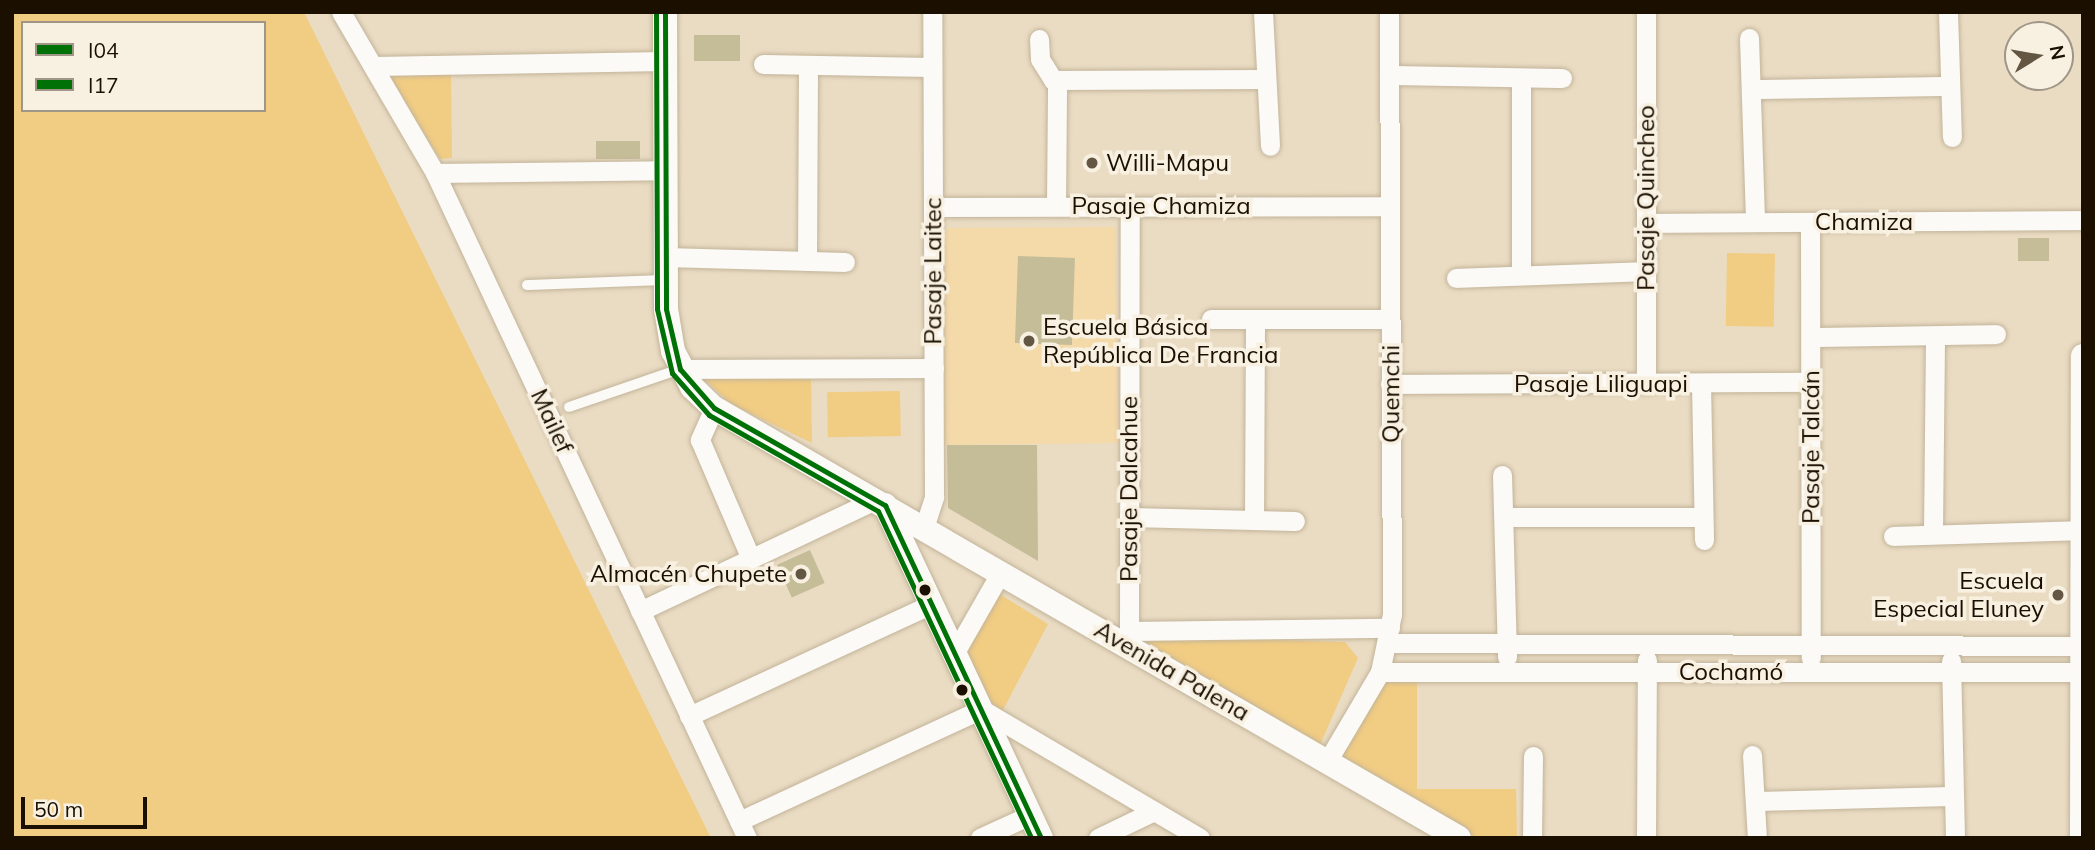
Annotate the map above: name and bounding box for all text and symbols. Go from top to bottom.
legend [21,21,266,112]
north arrow [2004,21,2074,91]
text: I04 [88,37,119,63]
text: N [2045,43,2071,62]
text: I17 [88,72,119,98]
street label: Pasaje Quincheo [1632,105,1660,291]
place label: Willi-Mapu [1106,149,1229,177]
marker: Willi-Mapu [1084,155,1100,171]
street label: Pasaje Chamiza [1071,192,1251,220]
street label: Pasaje Laitec [919,197,947,345]
street label: Chamiza [1815,208,1913,236]
place label: Escuela Básica República De Francia [1043,313,1278,369]
marker: Escuela Básica República De Francia [1021,333,1037,349]
street label: Quemchi [1377,345,1405,443]
street label: Pasaje Liliguapi [1514,370,1688,398]
street label: Pasaje Talcán [1797,370,1825,524]
street label: Mailef [525,384,579,458]
street label: Pasaje Dalcahue [1115,396,1143,582]
place label: Almacén Chupete [590,560,787,588]
marker: Almacén Chupete [793,566,809,582]
place label: Escuela Especial Eluney [1873,567,2044,623]
unlabelled marker [918,583,932,597]
marker: Escuela Especial Eluney [2050,587,2066,603]
street label: Avenida Palena [1089,615,1255,727]
street label: Cochamó [1679,658,1783,686]
unlabelled marker [955,683,969,697]
scale bar [24,784,150,828]
text: 50 m [34,796,83,822]

